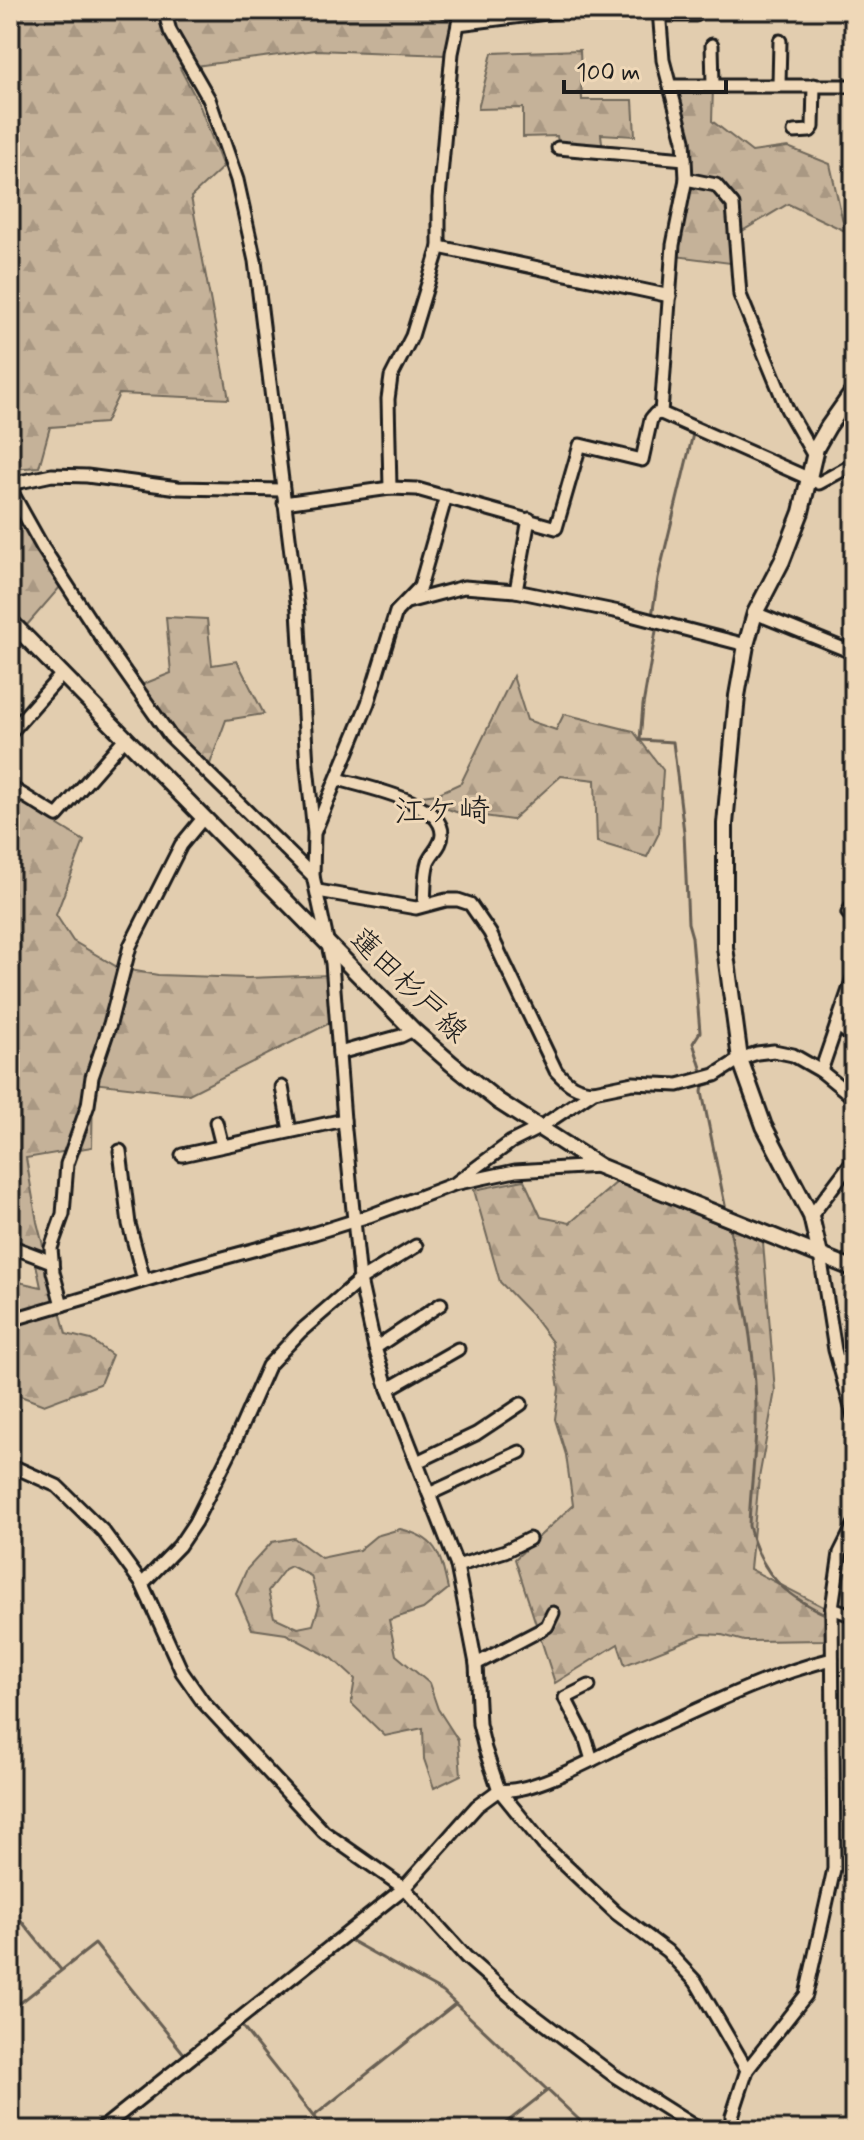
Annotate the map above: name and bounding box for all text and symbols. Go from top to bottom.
scale bar [564,44,726,94]
text: 100 m [576,58,640,89]
district label: 江ケ崎 [394,791,490,833]
street label: 蓮田杉戸線 [341,920,475,1052]

